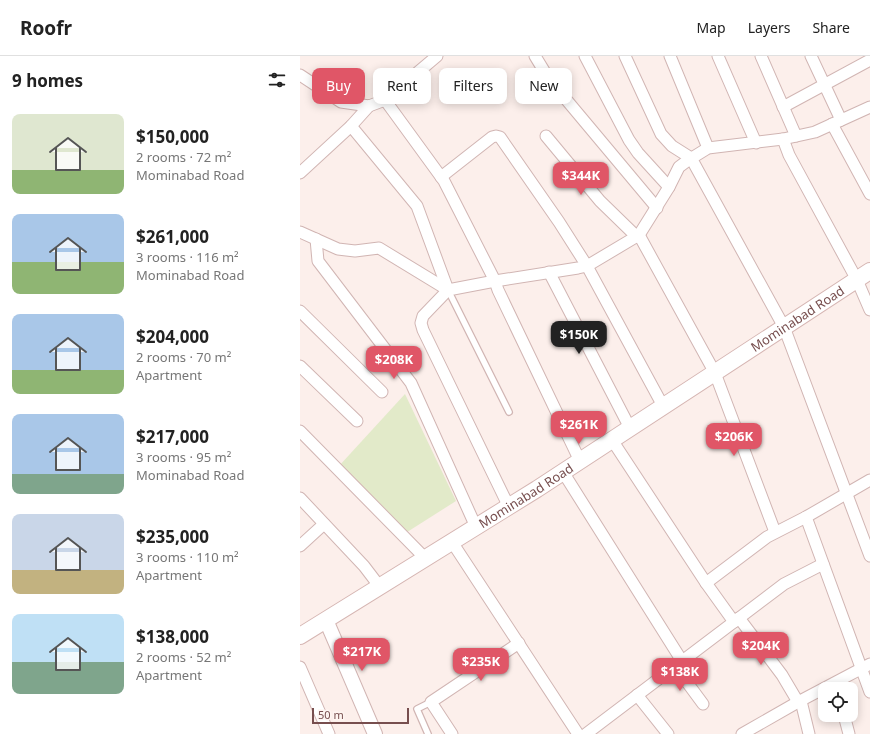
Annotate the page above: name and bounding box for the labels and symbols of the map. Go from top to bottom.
pin: $344K [553,162,609,196]
street label: Mominabad Road [747,281,848,356]
pin: $150K [551,321,607,355]
pin: $208K [366,346,422,380]
pin: $261K [551,411,607,445]
pin: $206K [706,423,762,457]
street label: Mominabad Road [475,459,577,532]
pin: $204K [733,632,789,666]
pin: $217K [334,638,390,672]
pin: $235K [453,648,509,682]
pin: $138K [652,658,708,692]
scale bar [312,706,409,725]

